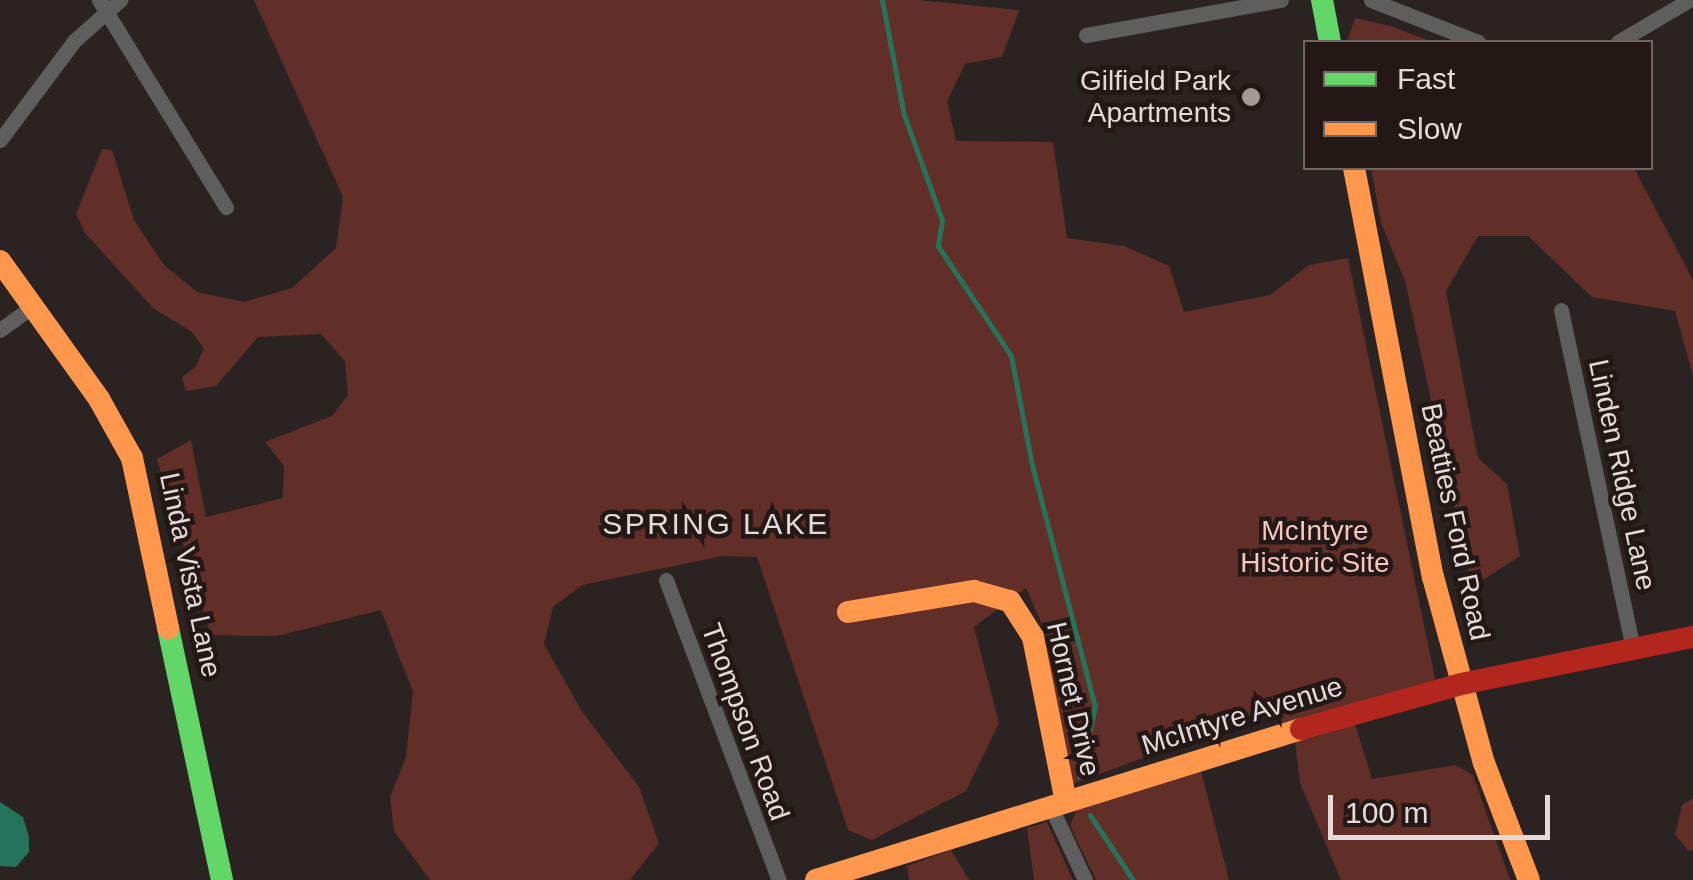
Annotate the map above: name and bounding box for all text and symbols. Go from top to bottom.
legend [1303,40,1653,170]
text: Fast [1397,62,1455,95]
place label: Gilfield Park Apartments [1080,64,1231,130]
marker: Gilfield Park Apartments [1240,86,1262,108]
text: Slow [1397,112,1462,145]
street label: Linden Ridge Lane [1581,357,1663,593]
street label: Beatties Ford Road [1413,401,1497,643]
street label: Linda Vista Lane [152,470,228,680]
district label: SPRING LAKE [602,506,830,542]
park label: McIntyre Historic Site [1240,514,1390,580]
street label: Thompson Road [694,619,796,825]
street label: Hornet Drive [1039,619,1107,779]
street label: McIntyre Avenue [1137,669,1347,763]
scale bar [1333,775,1556,837]
text: 100 m [1345,796,1428,829]

